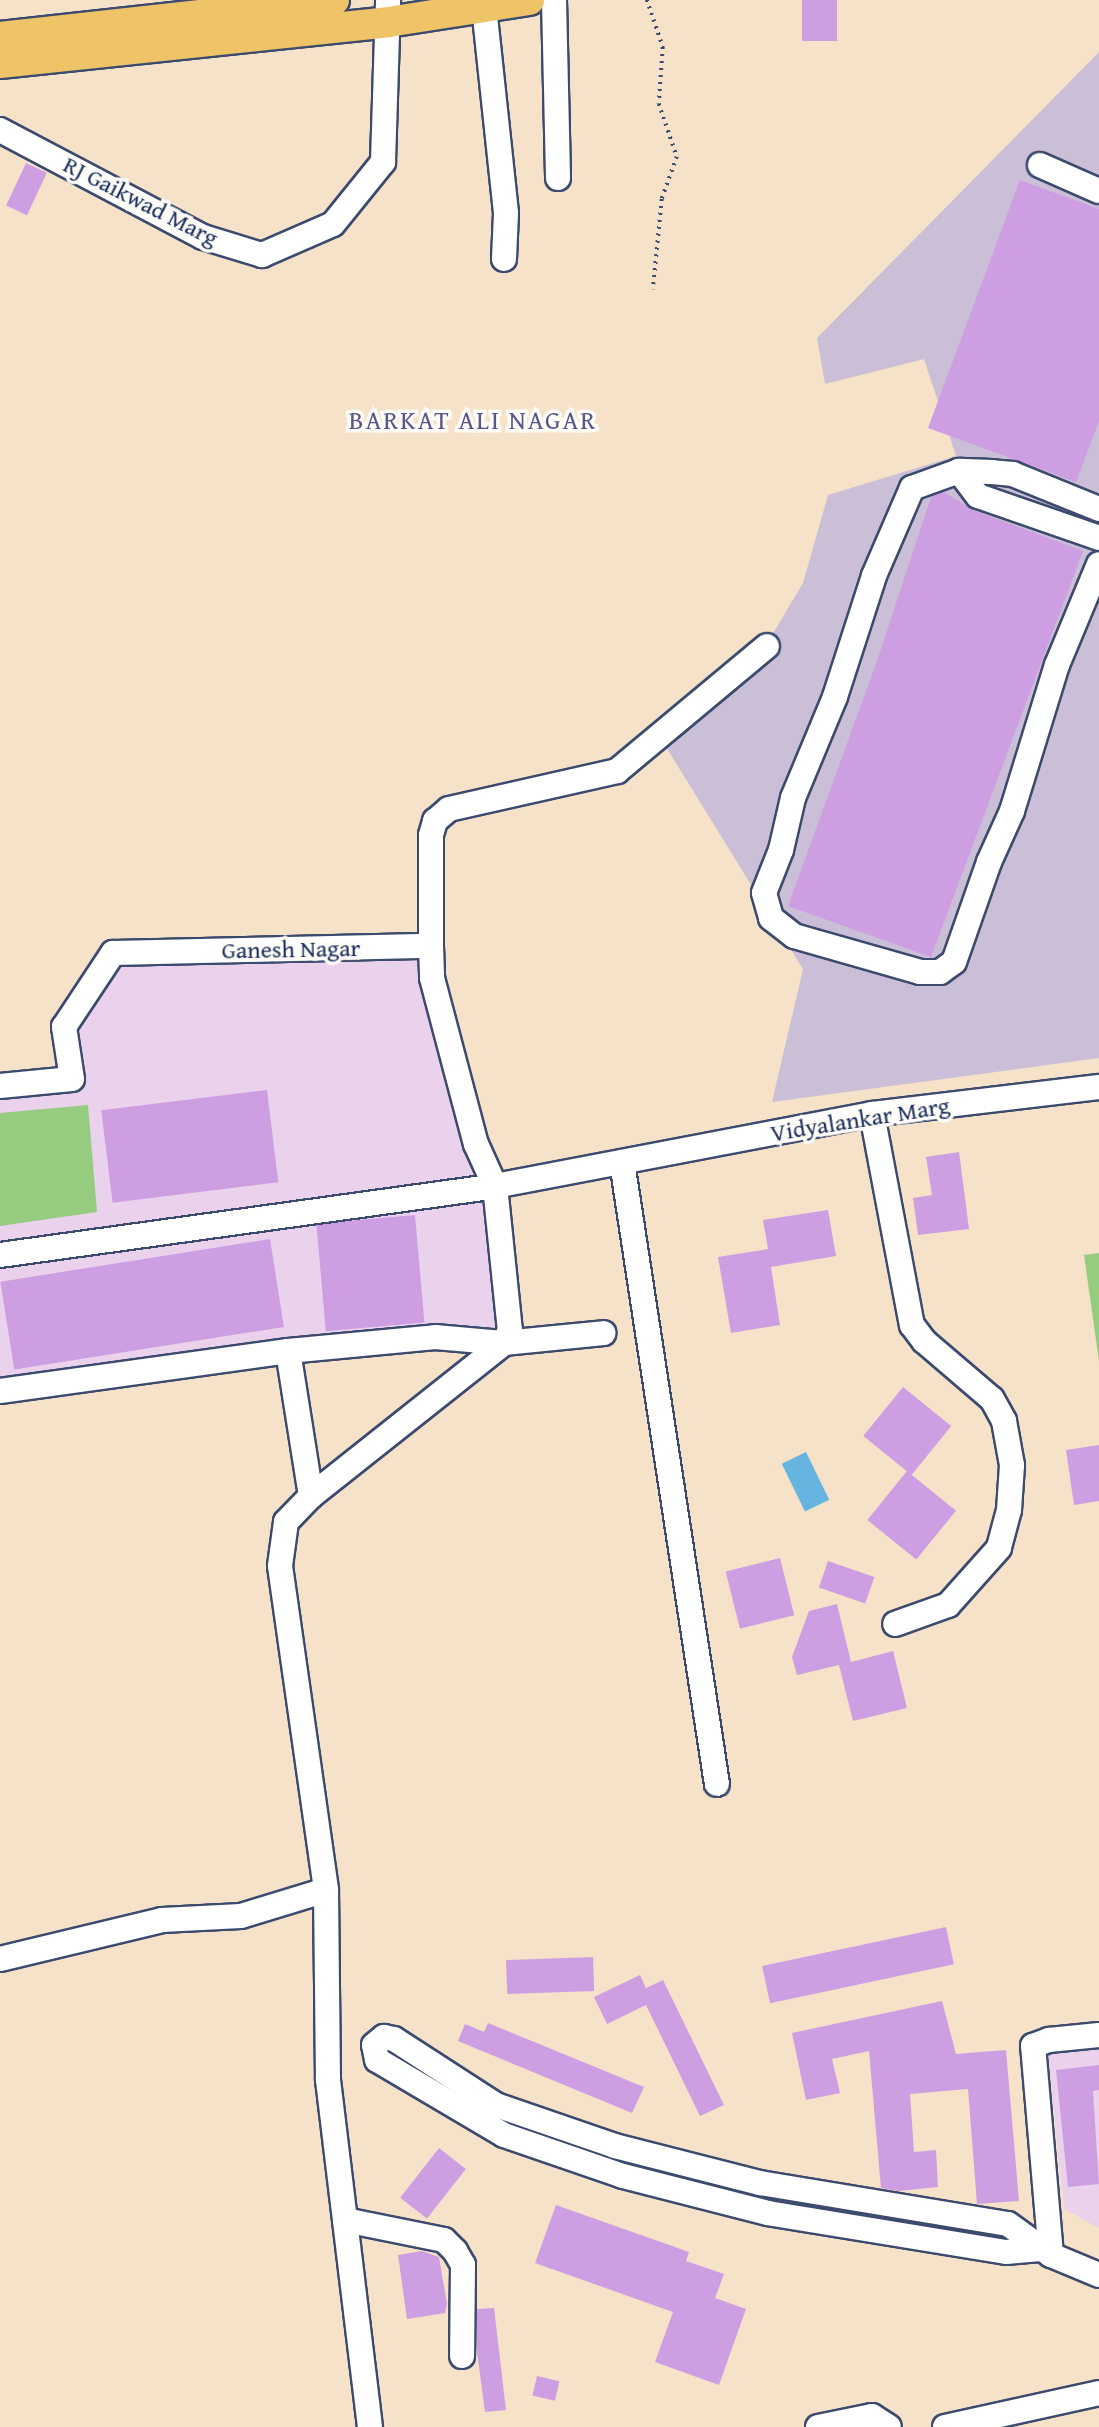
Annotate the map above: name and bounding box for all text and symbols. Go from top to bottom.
street label: RJ Gaikwad Marg [59,150,223,252]
district label: BARKAT ALI NAGAR [351,404,595,436]
street label: Ganesh Nagar [221,933,361,965]
street label: Vidyalankar Marg [768,1091,952,1147]

